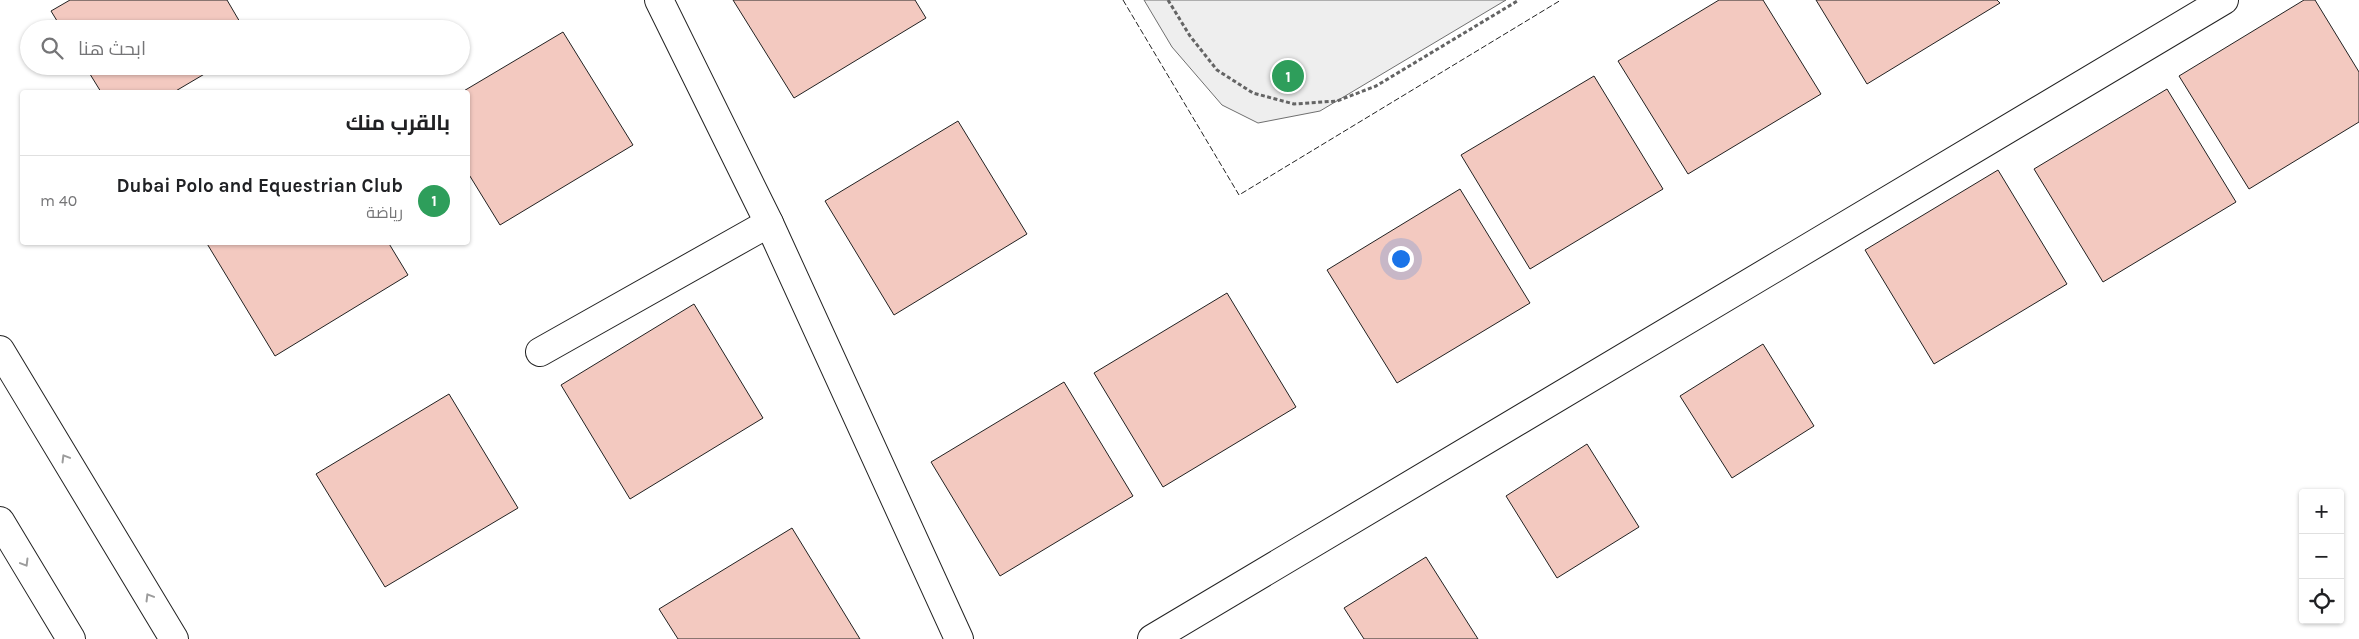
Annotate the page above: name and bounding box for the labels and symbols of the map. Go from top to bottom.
pin: 1 [1272,57,1304,95]
your location [1388,246,1414,272]
one-way arrow [61,455,71,464]
one-way arrow [19,557,29,566]
one-way arrow [145,594,155,603]

